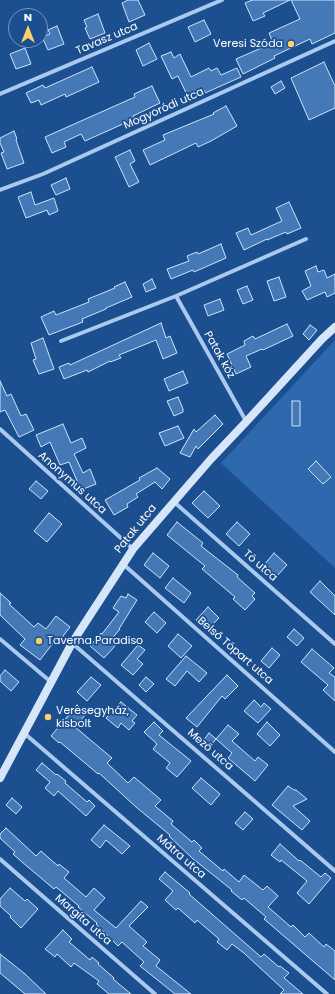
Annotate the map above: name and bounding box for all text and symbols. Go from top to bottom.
north arrow [8,8,48,48]
text: N [24,9,32,25]
street label: Tavasz utca [74,20,140,58]
place label: Veresi Szóda [213,37,283,51]
marker: Veresi Szóda [286,39,296,49]
street label: Mogyoródi utca [122,85,206,133]
street label: Patak köz [201,329,237,381]
street label: Anonymus utca [35,449,109,517]
street label: Patak utca [112,502,160,556]
street label: Tó utca [240,548,280,584]
street label: Belső Tópart utca [194,615,276,687]
place label: Taverna Paradiso [47,634,143,648]
marker: Taverna Paradiso [34,636,44,646]
place label: Veresegyház, kisbolt [56,704,129,730]
marker: Veresegyház, kisbolt [43,712,53,722]
street label: Mező utca [184,727,236,773]
street label: Mátra utca [154,832,208,882]
street label: Margita utca [52,892,114,948]

